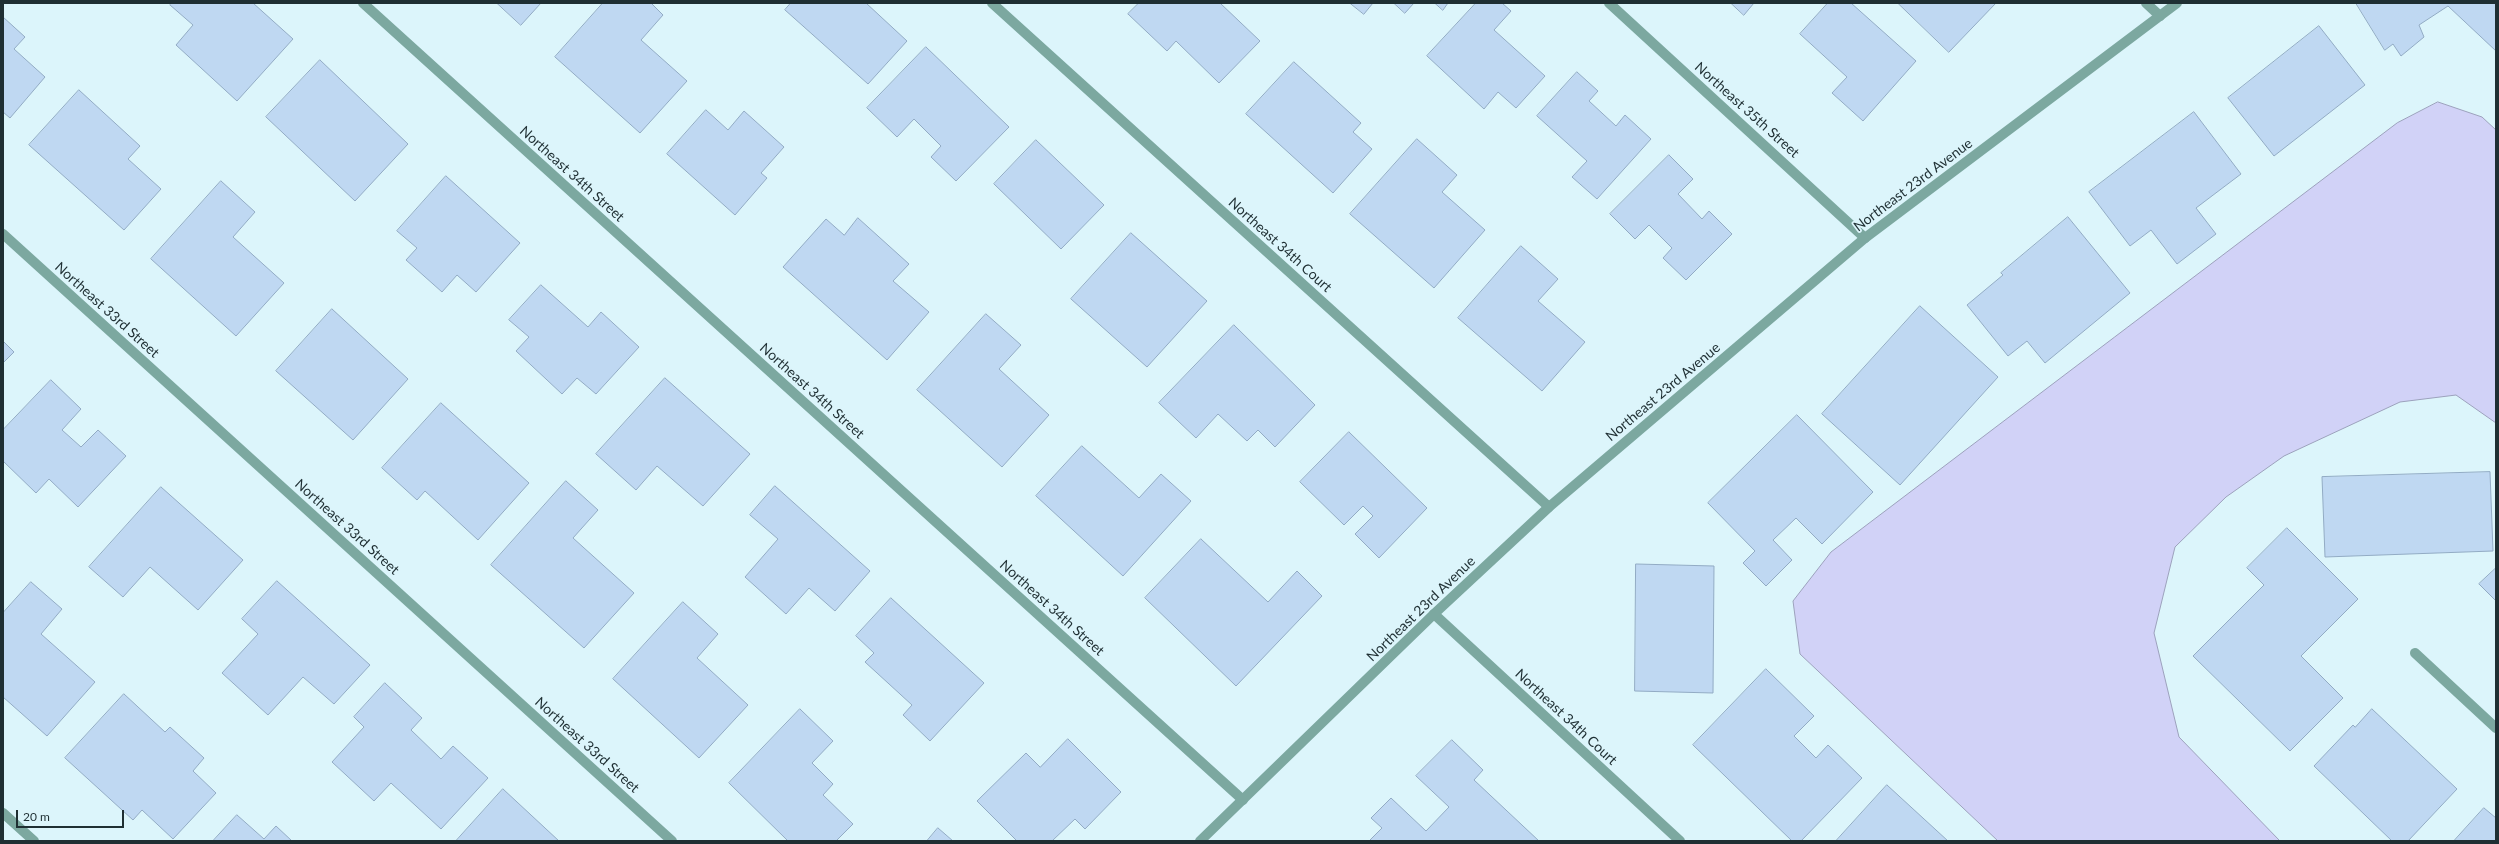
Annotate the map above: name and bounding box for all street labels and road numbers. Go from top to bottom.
street label: Northeast 35th Street [1691,59,1803,161]
street label: Northeast 34th Street [516,123,628,225]
street label: Northeast 23rd Avenue [1850,135,1976,235]
street label: Northeast 34th Court [1225,194,1335,296]
street label: Northeast 33rd Street [51,259,163,361]
street label: Northeast 23rd Avenue [1602,339,1724,445]
street label: Northeast 34th Street [756,340,868,442]
street label: Northeast 33rd Street [291,476,403,578]
street label: Northeast 23rd Avenue [1363,553,1479,665]
street label: Northeast 34th Street [996,557,1108,659]
street label: Northeast 34th Court [1512,665,1620,769]
street label: Northeast 33rd Street [531,694,643,796]

